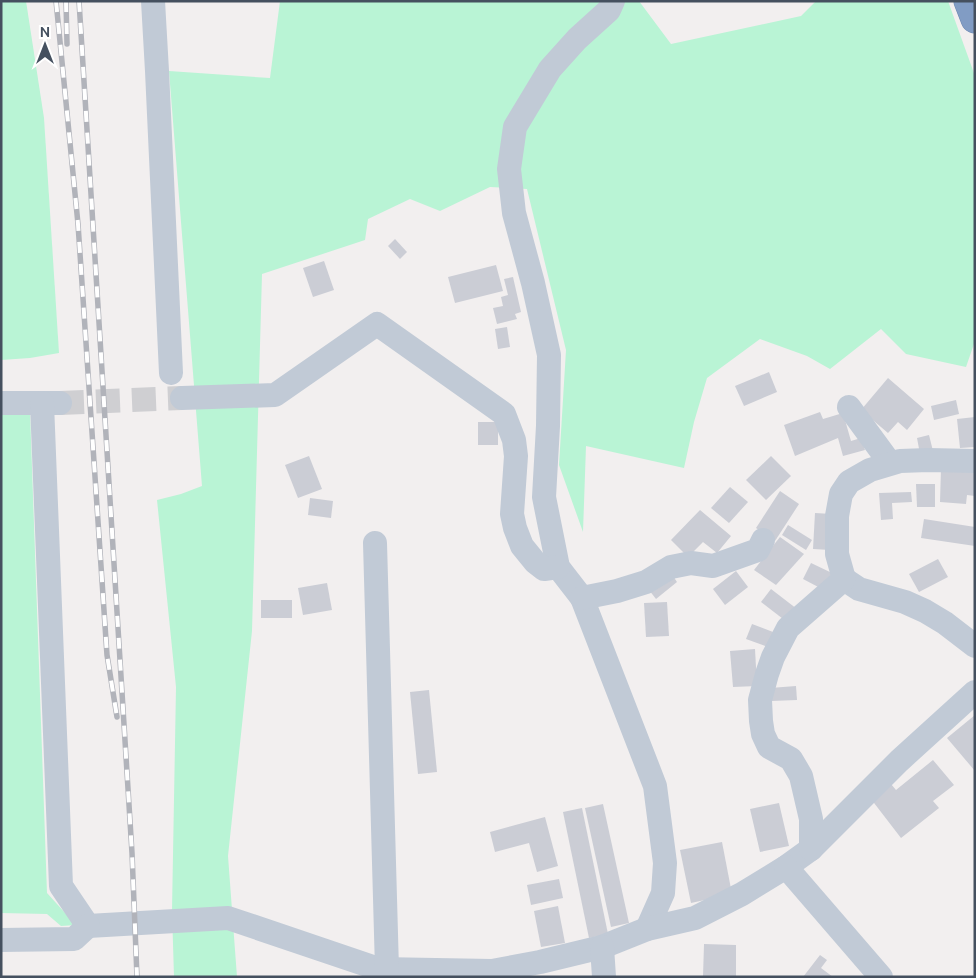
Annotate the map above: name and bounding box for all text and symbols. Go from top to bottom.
north arrow [20,20,70,70]
text: N [40,24,50,40]

